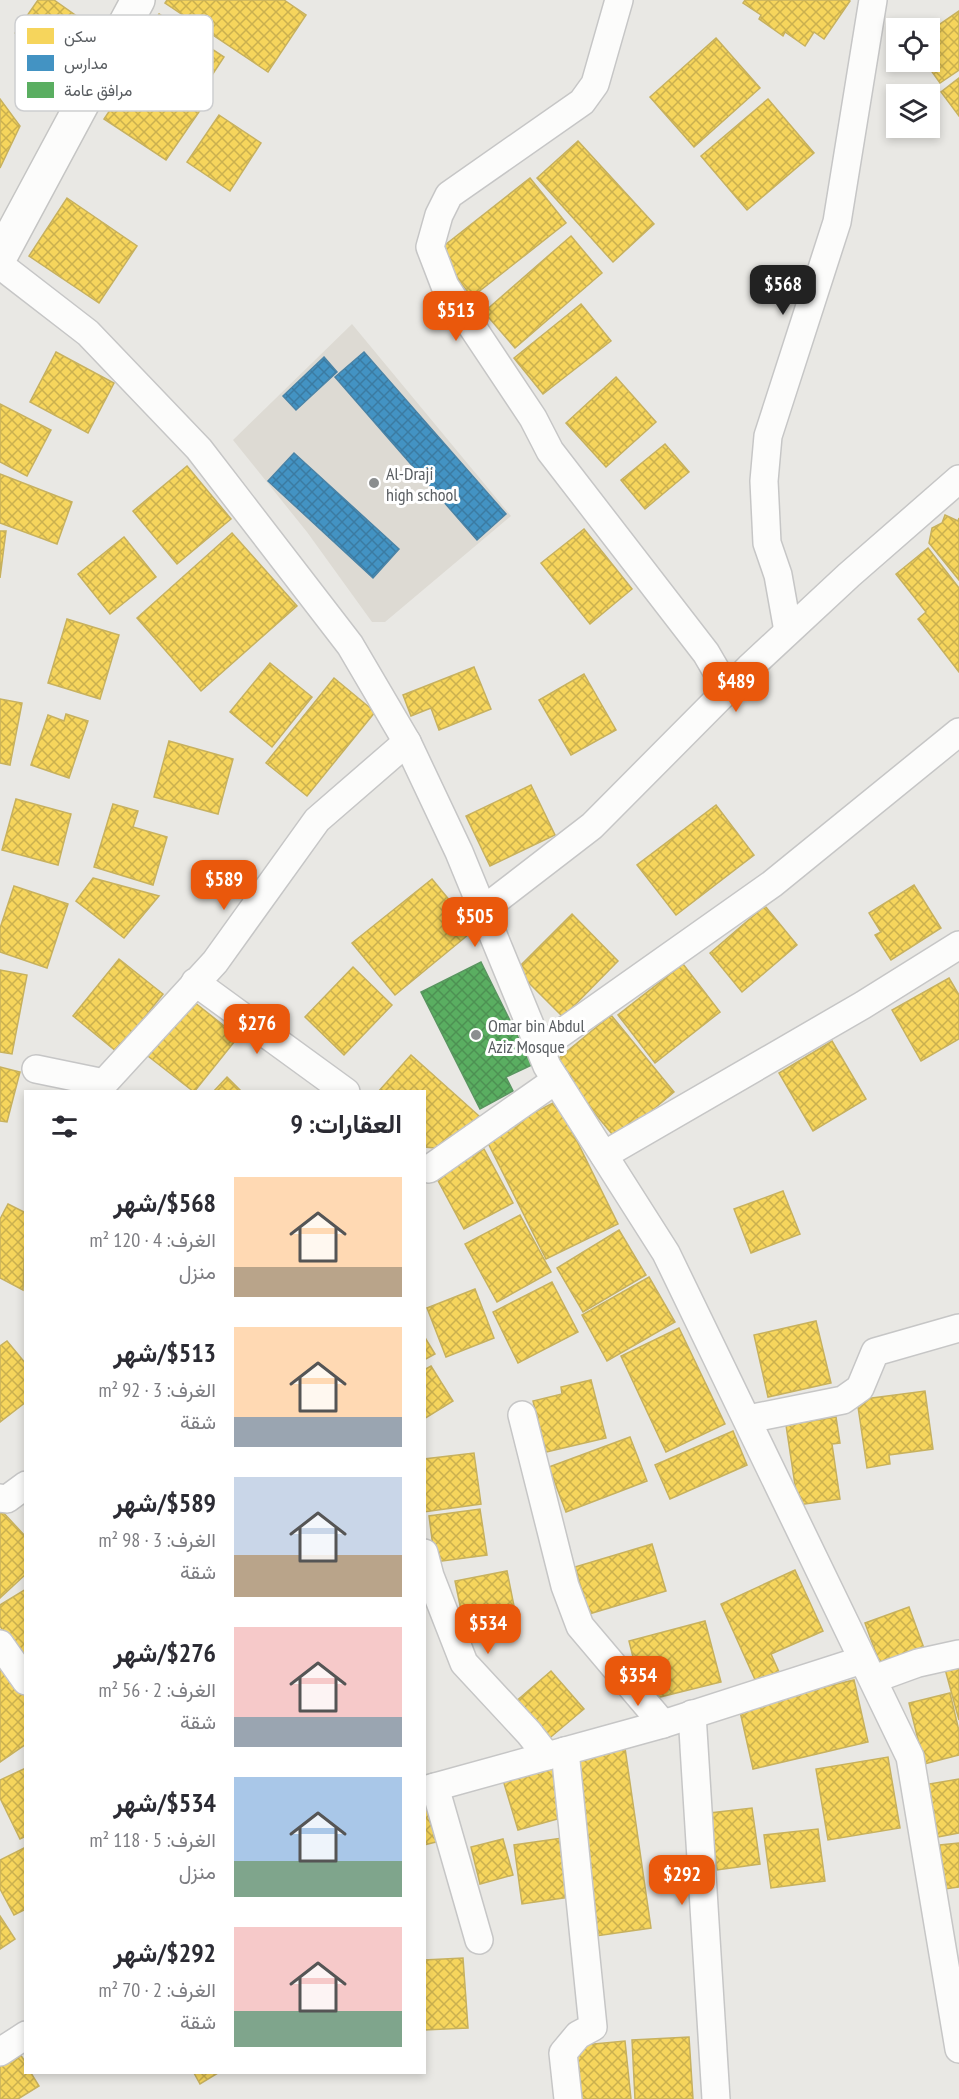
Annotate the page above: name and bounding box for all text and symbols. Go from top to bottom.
legend [15,15,213,111]
map controls [886,18,940,138]
button: locate [886,18,940,72]
text: سكن [64,26,96,47]
text: مدارس [64,53,108,74]
text: مرافق عامة [64,80,132,101]
button: layers [886,84,940,138]
pin: $568 [747,265,819,316]
text: $568 [764,271,802,297]
pin: $513 [420,291,492,342]
text: $513 [437,297,475,323]
place label: Al-Draji high school [386,462,458,506]
marker: Al-Draji high school [367,476,381,490]
pin: $489 [700,662,772,713]
text: $489 [717,668,755,694]
pin: $589 [188,860,260,911]
text: $589 [205,866,243,892]
pin: $505 [439,897,511,948]
text: $505 [456,903,494,929]
pin: $276 [221,1004,293,1055]
text: $276 [238,1010,276,1036]
place label: Omar bin Abdul Aziz Mosque [488,1014,585,1058]
marker: Omar bin Abdul Aziz Mosque [469,1028,483,1042]
text: العقارات: 9 [291,1107,402,1140]
icon: filters [48,1110,81,1143]
text: $568/شهر [113,1186,216,1219]
icon: home [282,1201,354,1273]
text: الغرف: 4 · 120 m² [89,1227,216,1253]
text: منزل [179,1259,216,1285]
text: $513/شهر [113,1336,216,1369]
icon: home [282,1351,354,1423]
text: الغرف: 3 · 92 m² [98,1377,216,1403]
text: شقة [180,1409,216,1435]
text: $589/شهر [113,1486,216,1519]
icon: home [282,1501,354,1573]
text: الغرف: 3 · 98 m² [98,1527,216,1553]
text: شقة [180,1559,216,1585]
pin: $534 [452,1604,524,1655]
text: $534 [469,1610,507,1636]
text: $276/شهر [113,1636,216,1669]
icon: home [282,1651,354,1723]
pin: $354 [602,1656,674,1707]
text: $354 [619,1662,657,1688]
text: الغرف: 2 · 56 m² [98,1677,216,1703]
text: شقة [180,1709,216,1735]
text: $534/شهر [113,1786,216,1819]
icon: home [282,1801,354,1873]
text: الغرف: 5 · 118 m² [89,1827,216,1853]
pin: $292 [646,1855,718,1906]
text: منزل [179,1859,216,1885]
text: $292 [663,1861,701,1887]
text: $292/شهر [113,1936,216,1969]
icon: home [282,1951,354,2023]
text: الغرف: 2 · 70 m² [98,1977,216,2003]
text: شقة [180,2009,216,2035]

